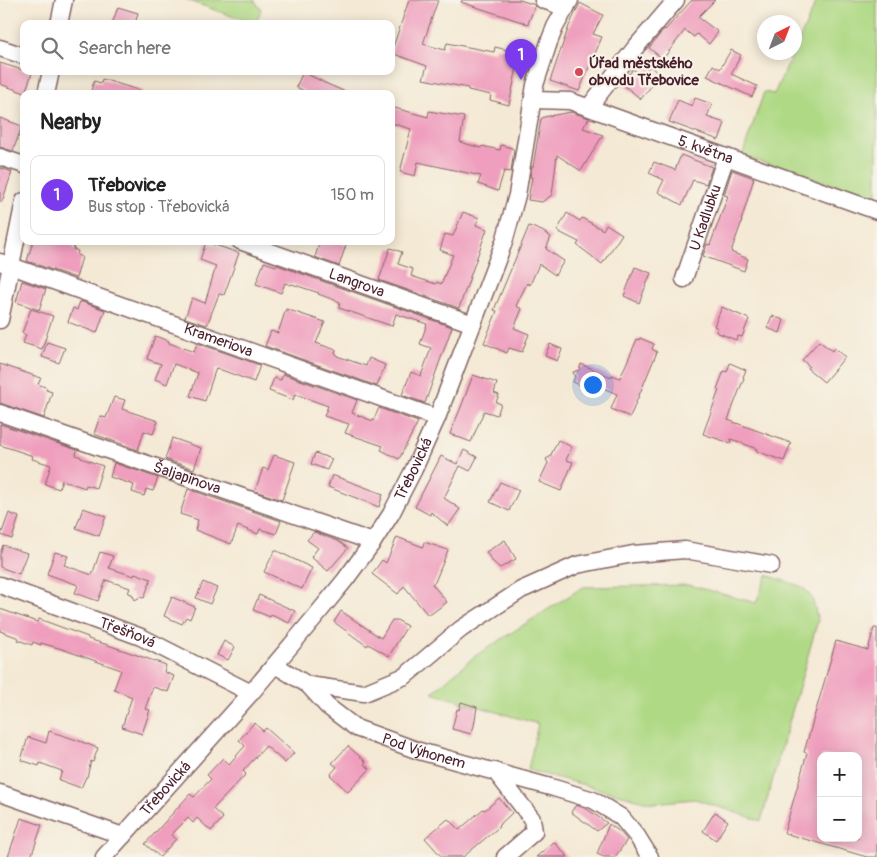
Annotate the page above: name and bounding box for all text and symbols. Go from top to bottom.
north arrow [757,15,802,60]
search box [20,20,395,75]
icon: search [38,34,66,62]
text: Search here [78,36,171,60]
pin: 1 [505,39,537,80]
place label: Úřad městského obvodu Třebovice [588,54,699,90]
marker: Úřad městského obvodu Třebovice [573,66,585,78]
text: Nearby [40,109,101,136]
street label: 5. května [675,131,736,168]
text: Třebovice [88,173,166,197]
street label: U Kadlubku [685,182,725,253]
text: 1 [54,185,60,205]
text: 150 m [330,185,374,205]
text: Bus stop · Třebovická [88,197,230,217]
street label: Langrova [326,264,387,301]
street label: Krameriova [181,319,256,361]
your location [580,372,606,398]
street label: Třebovická [390,435,436,504]
street label: Šaljapinova [151,457,223,498]
street label: Třešňová [97,613,159,652]
street label: Pod Výhonem [379,729,468,773]
map controls [817,752,862,842]
button: + [817,752,862,797]
street label: Třebovická [136,757,195,820]
button: − [817,797,862,842]

